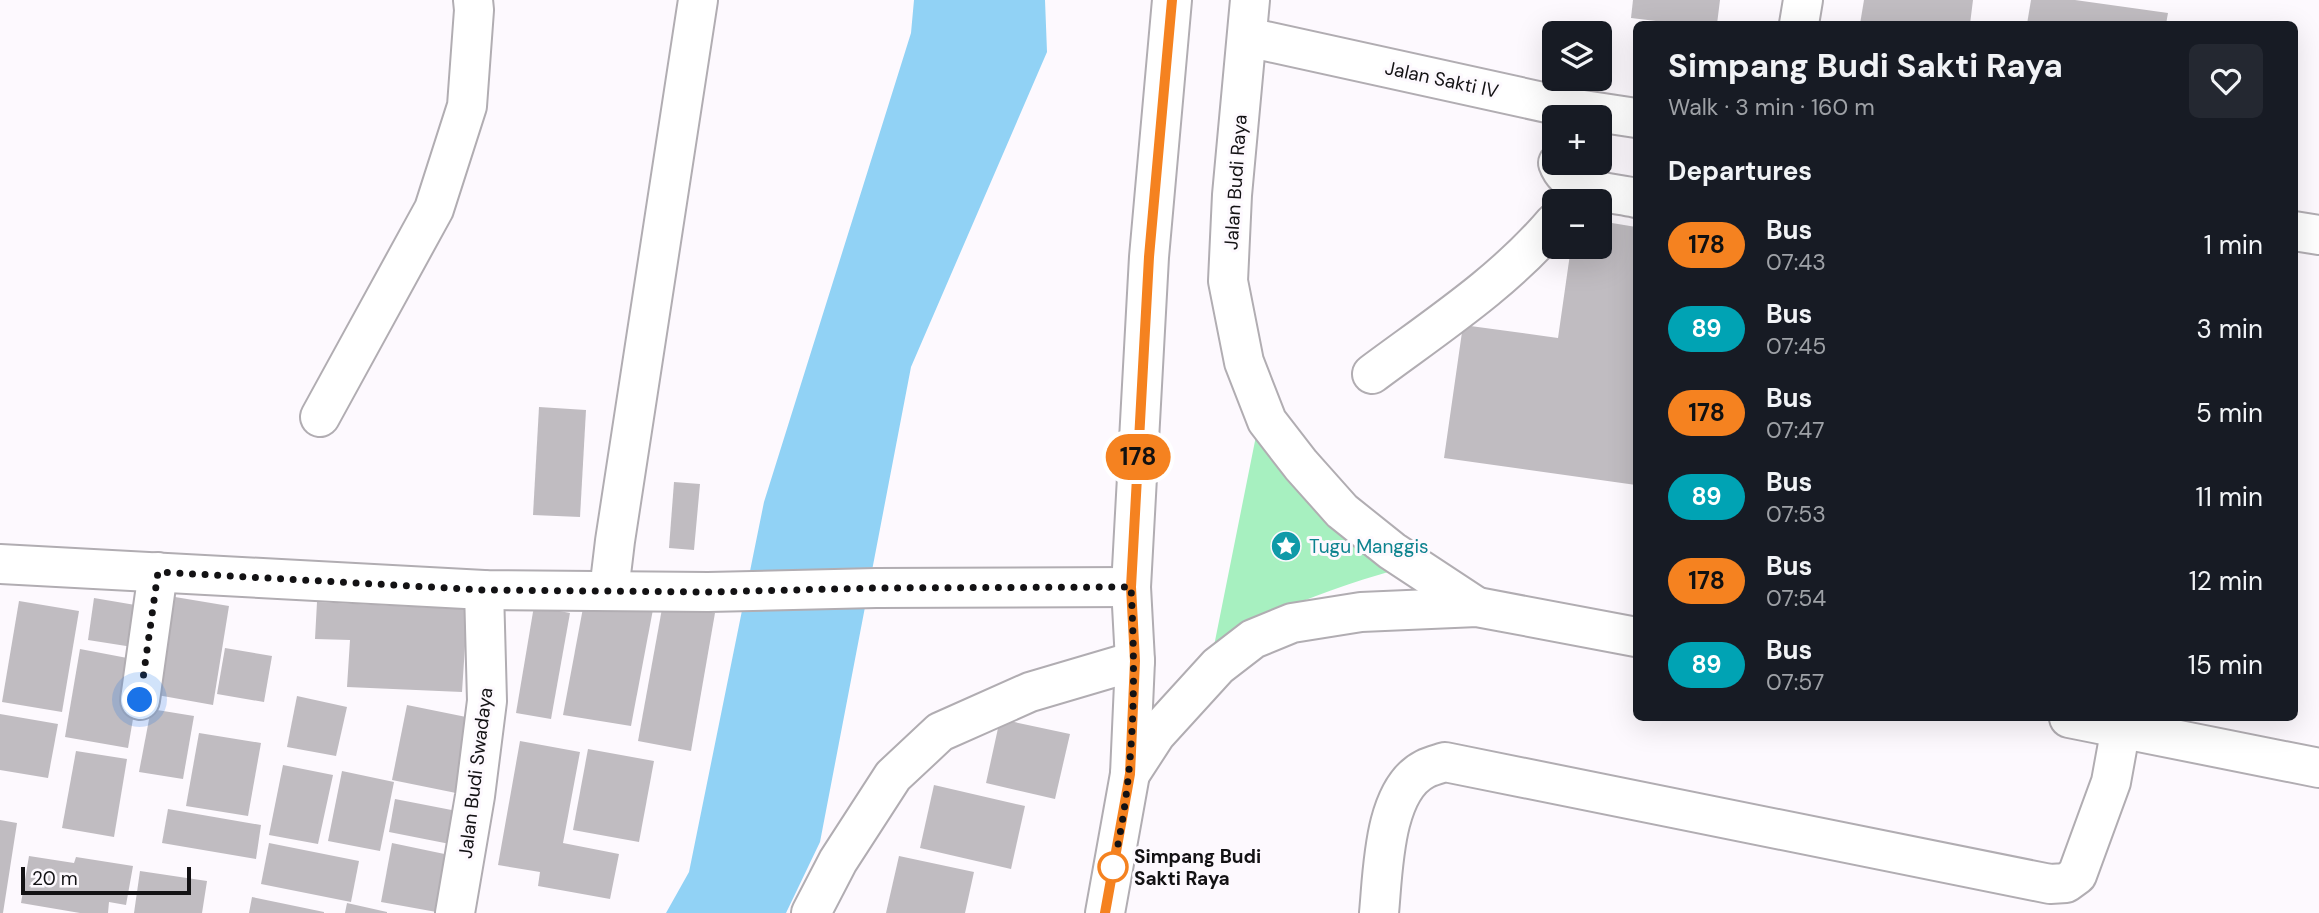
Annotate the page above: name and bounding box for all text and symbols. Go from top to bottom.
map controls [1542,21,1612,259]
button: layers [1542,21,1612,91]
text: Simpang Budi Sakti Raya [1668,44,2063,87]
button: heart [2189,44,2263,118]
street label: Jalan Sakti IV [1383,55,1501,104]
text: Walk · 3 min · 160 m [1668,92,1875,122]
button: + [1542,105,1612,175]
street label: Jalan Budi Raya [1218,114,1253,251]
text: Departures [1668,154,1812,188]
button: − [1542,189,1612,259]
text: Bus [1766,213,1812,247]
text: 1 min [2204,228,2263,262]
text: 178 [1688,229,1725,260]
text: 07:43 [1766,247,1826,277]
text: Bus [1766,297,1812,331]
text: 3 min [2196,312,2263,346]
text: 89 [1692,313,1721,344]
text: 07:45 [1766,331,1826,361]
text: Bus [1766,381,1812,415]
text: 5 min [2196,396,2263,430]
text: 178 [1688,397,1725,428]
text: 07:47 [1766,415,1825,445]
line badge: 178 [1098,434,1178,480]
text: 178 [1120,441,1156,472]
text: Bus [1766,465,1812,499]
text: 11 min [2196,480,2263,514]
text: 89 [1692,481,1721,512]
text: 07:53 [1766,499,1826,529]
place icon: Tugu Manggis [1269,529,1303,563]
place label: Tugu Manggis [1309,534,1429,559]
text: Bus [1766,549,1812,583]
text: 12 min [2189,564,2263,598]
text: 178 [1688,565,1725,596]
text: 07:54 [1766,583,1826,613]
text: Bus [1766,633,1812,667]
text: 15 min [2188,648,2263,682]
text: 89 [1692,649,1721,680]
text: 07:57 [1766,667,1824,697]
your location [122,682,157,717]
street label: Jalan Budi Swadaya [453,686,498,860]
place label: Simpang Budi Sakti Raya [1134,844,1261,891]
marker: Simpang Budi Sakti Raya [1098,852,1128,882]
scale bar [21,864,191,896]
text: 20 m [32,866,78,891]

